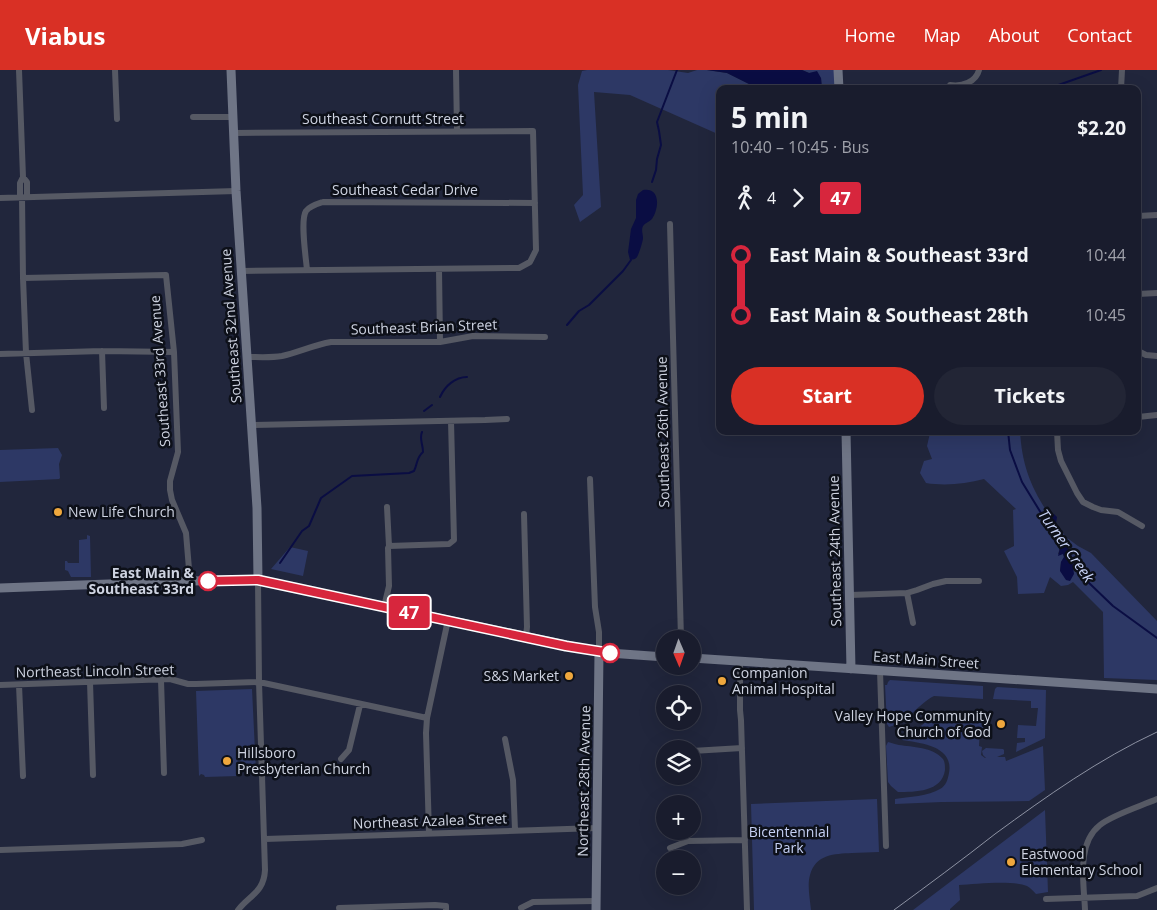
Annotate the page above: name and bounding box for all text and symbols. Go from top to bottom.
text: Viabus [25,19,105,52]
text: Home [845,23,895,47]
text: Map [923,23,961,47]
text: About [989,23,1039,47]
text: Contact [1067,23,1132,47]
text: 5 min [731,98,809,136]
street label: Southeast Cornutt Street [302,109,464,128]
text: $2.20 [1077,115,1126,141]
text: 10:40 – 10:45 · Bus [731,136,869,158]
street label: Southeast Cedar Drive [332,180,478,199]
icon: walk [731,184,759,212]
icon: forward [784,184,812,212]
text: 47 [830,186,851,210]
text: 4 [767,187,776,209]
text: East Main & Southeast 33rd [769,242,1029,268]
text: 10:44 [1085,244,1126,266]
street label: Southeast 32nd Avenue [216,248,245,404]
street label: Southeast 33rd Avenue [145,294,174,447]
text: East Main & Southeast 28th [769,302,1029,328]
text: 10:45 [1085,304,1126,326]
street label: Southeast Brian Street [350,314,498,339]
street label: Southeast 26th Avenue [652,356,673,508]
button: Start [731,367,924,425]
button: Tickets [934,367,1126,425]
street label: Southeast 24th Avenue [824,475,845,627]
place label: New Life Church [68,502,175,521]
water label: Turner Creek [1034,505,1100,587]
marker: New Life Church [52,506,64,518]
place label: East Main & Southeast 33rd [89,563,194,598]
marker: East Main & Southeast 33rd [198,571,218,591]
line badge: 47 [386,596,432,628]
text: 47 [399,600,419,624]
north arrow [656,630,701,675]
map controls [656,630,701,895]
unlabelled marker [600,643,620,663]
street label: East Main Street [872,646,980,673]
street label: Northeast Lincoln Street [16,660,174,681]
place label: Companion Animal Hospital [732,663,835,698]
place label: S&S Market [484,666,559,685]
marker: S&S Market [563,670,575,682]
marker: Companion Animal Hospital [716,675,728,687]
button: locate [656,685,701,730]
street label: Northeast 28th Avenue [573,705,594,857]
place label: Valley Hope Community Church of God [835,706,992,741]
marker: Valley Hope Community Church of God [995,718,1007,730]
button: layers [656,740,701,785]
place label: Hillsboro Presbyterian Church [237,743,370,778]
marker: Hillsboro Presbyterian Church [221,755,233,767]
button: + [656,795,701,840]
street label: Northeast Azalea Street [353,808,507,833]
park label: Bicentennial Park [749,822,829,857]
place label: Eastwood Elementary School [1021,844,1142,879]
button: − [656,850,701,895]
marker: Eastwood Elementary School [1005,856,1017,868]

